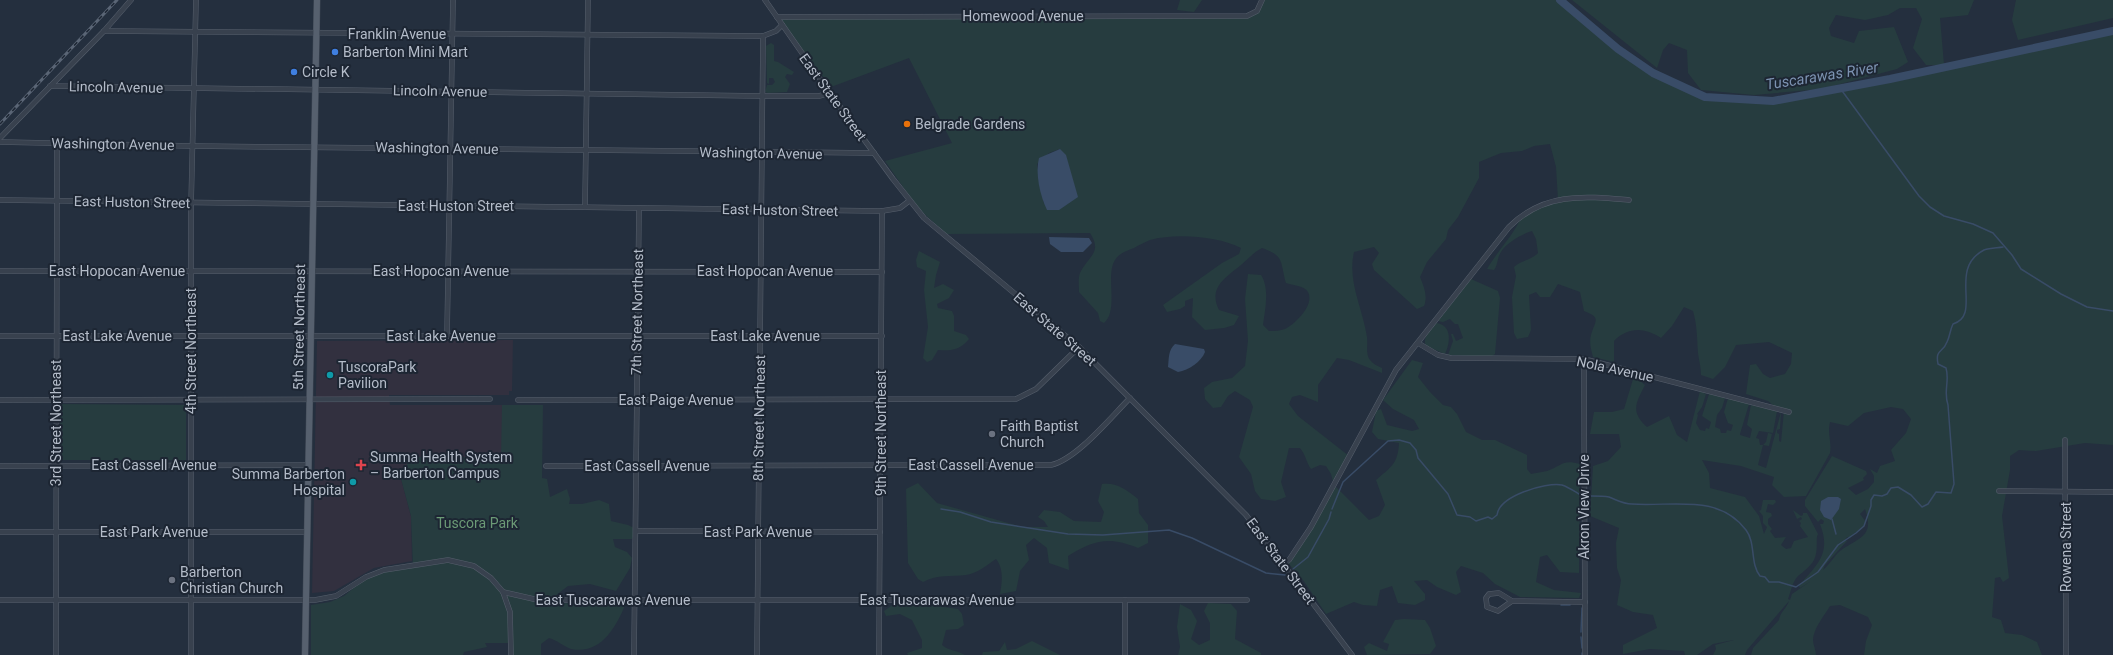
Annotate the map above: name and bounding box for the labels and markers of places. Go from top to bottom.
place label: Barberton Mini Mart [343,44,468,60]
marker: Barberton Mini Mart [330,47,340,57]
place label: Circle K [302,64,350,80]
marker: Circle K [289,67,299,77]
place label: Belgrade Gardens [915,116,1025,132]
marker: Belgrade Gardens [902,119,912,129]
place label: TuscoraPark Pavilion [338,359,417,391]
marker: TuscoraPark Pavilion [325,370,335,380]
place label: Faith Baptist Church [1000,418,1079,450]
marker: Faith Baptist Church [987,429,997,439]
place label: Summa Health System – Barberton Campus [370,449,512,481]
marker: Summa Health System – Barberton Campus [355,459,367,471]
place label: Summa Barberton Hospital [232,466,345,498]
marker: Summa Barberton Hospital [348,477,358,487]
place label: Barberton Christian Church [180,564,283,596]
marker: Barberton Christian Church [167,575,177,585]

